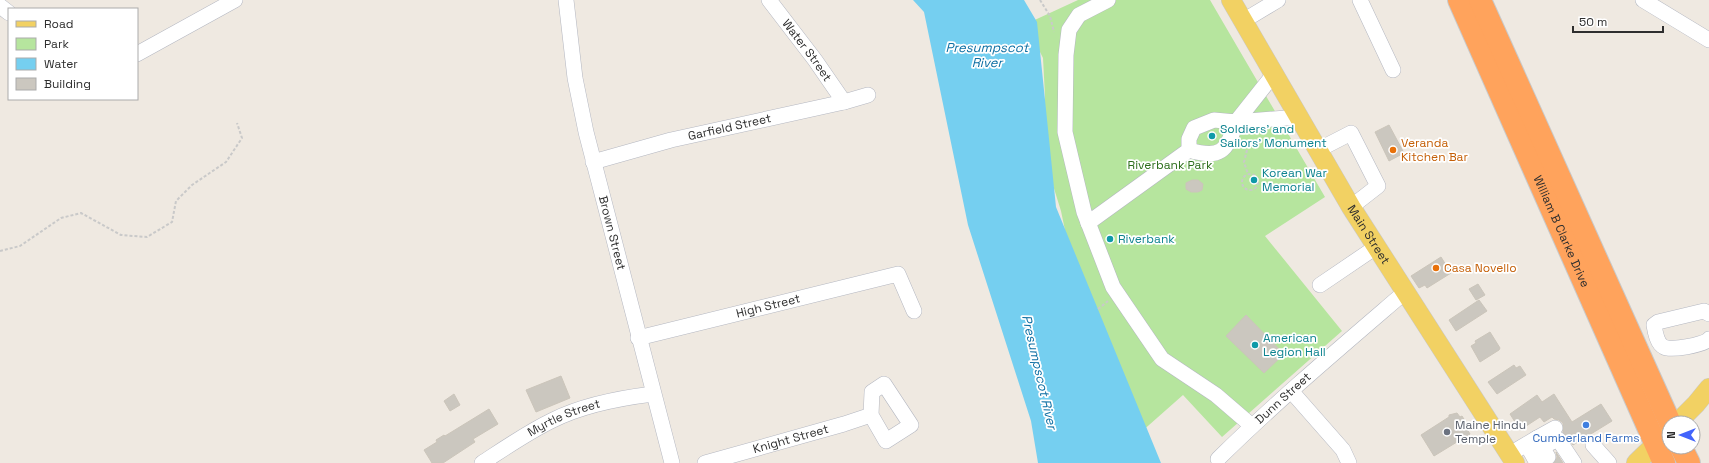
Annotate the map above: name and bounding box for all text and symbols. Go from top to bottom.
legend [8,8,138,100]
scale bar [1573,8,1663,34]
text: 50 m [1579,14,1607,30]
text: Road [44,16,73,32]
street label: Water Street [779,16,835,84]
text: Park [44,36,69,52]
water label: Presumpscot River [946,39,1029,71]
text: Water [44,56,78,72]
text: Building [44,76,91,92]
street label: Garfield Street [686,110,773,144]
place label: Soldiers' and Sailors' Monument [1220,121,1327,151]
marker: Soldiers' and Sailors' Monument [1207,131,1217,141]
place label: Veranda Kitchen Bar [1401,135,1468,165]
marker: Veranda Kitchen Bar [1388,145,1398,155]
park label: Riverbank Park [1128,157,1213,173]
place label: Korean War Memorial [1262,165,1327,195]
street label: William B Clarke Drive [1530,173,1593,290]
marker: Korean War Memorial [1249,175,1259,185]
street label: Brown Street [595,194,630,272]
street label: Main Street [1344,202,1394,267]
place label: Riverbank [1118,231,1175,247]
marker: Riverbank [1105,234,1115,244]
place label: Casa Novello [1444,260,1517,276]
marker: Casa Novello [1431,263,1441,273]
street label: High Street [734,290,802,322]
water label: Presumpscot River [1018,313,1061,433]
place label: American Legion Hall [1263,330,1326,360]
marker: American Legion Hall [1250,340,1260,350]
street label: Dunn Street [1252,369,1314,428]
street label: Myrtle Street [524,396,602,440]
north arrow [1661,415,1701,455]
place label: Maine Hindu Temple [1455,417,1526,447]
marker: Cumberland Farms [1581,420,1591,430]
street label: Knight Street [751,421,830,457]
marker: Maine Hindu Temple [1442,427,1452,437]
place label: Cumberland Farms [1532,430,1640,446]
text: N [1664,431,1678,439]

